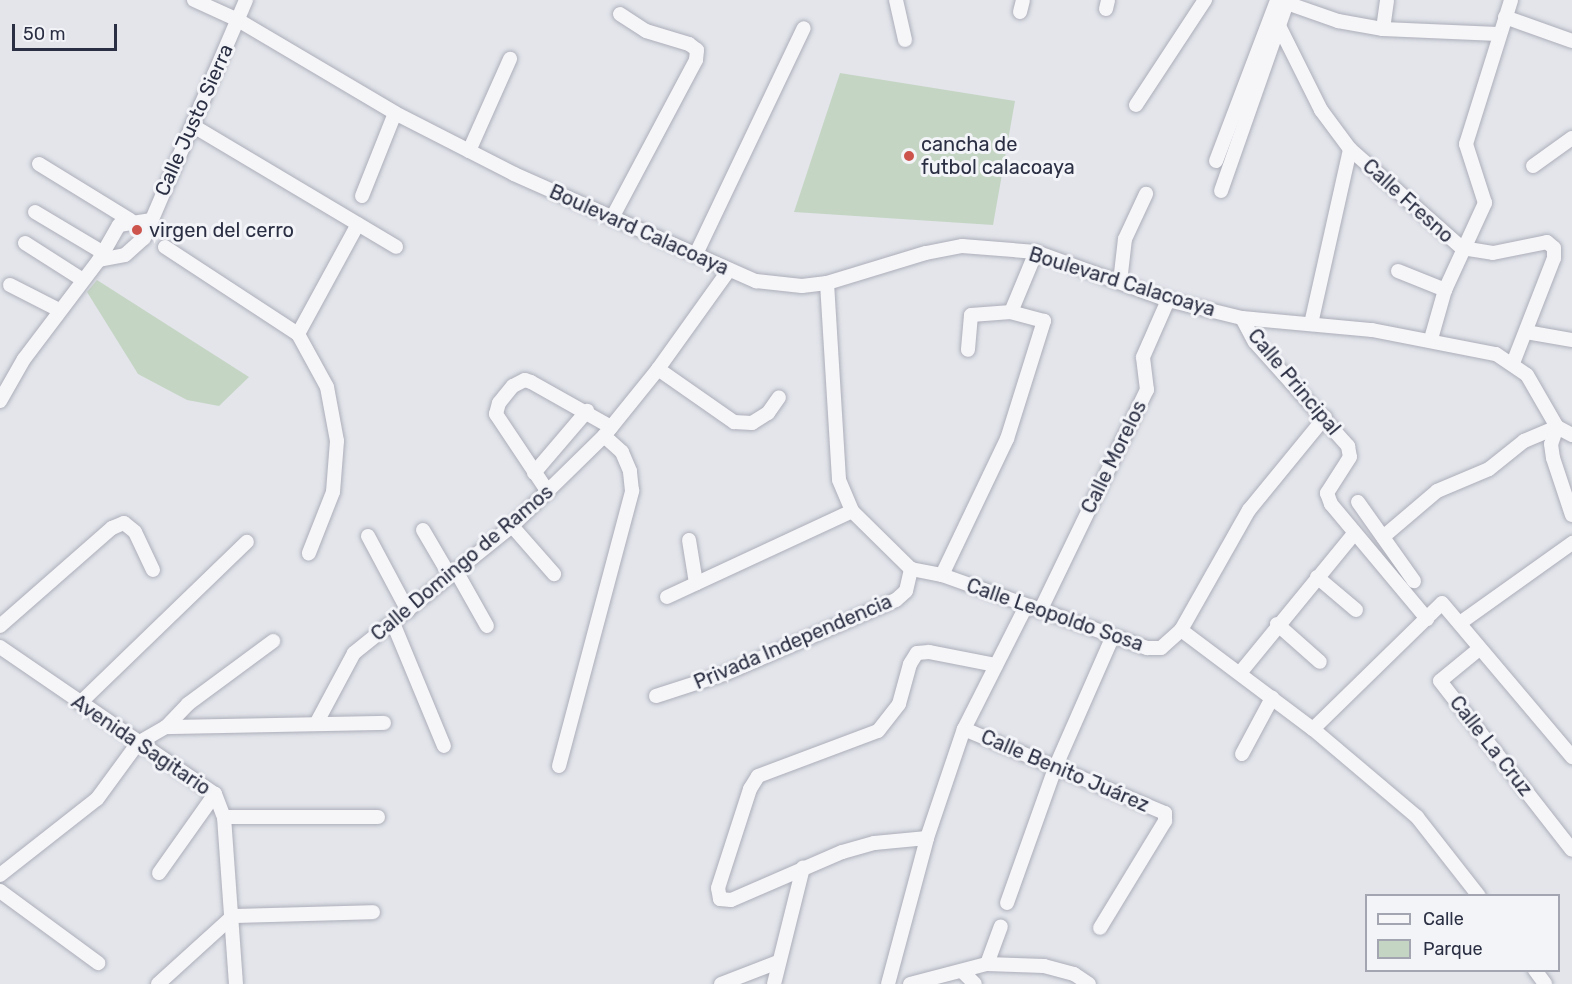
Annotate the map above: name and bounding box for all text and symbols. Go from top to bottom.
scale bar [15,12,120,50]
text: 50 m [23,23,66,45]
street label: Calle Justo Sierra [150,40,238,200]
place label: cancha de futbol calacoaya [921,132,1075,179]
marker: cancha de futbol calacoaya [902,149,916,163]
street label: Calle Fresno [1358,154,1458,248]
street label: Boulevard Calacoaya [546,180,732,280]
place label: virgen del cerro [149,218,294,242]
marker: virgen del cerro [130,223,144,237]
street label: Boulevard Calacoaya [1026,242,1218,322]
street label: Calle Principal [1243,324,1345,440]
street label: Calle Morelos [1076,397,1152,517]
street label: Calle Domingo de Ramos [366,480,558,646]
street label: Calle Leopoldo Sosa [963,573,1147,657]
street label: Privada Independencia [690,589,896,695]
street label: Avenida Sagitario [67,690,215,800]
street label: Calle La Cruz [1444,691,1538,801]
street label: Calle Benito Juárez [977,725,1153,817]
legend [1365,894,1560,972]
text: Calle [1423,908,1464,930]
text: Parque [1423,938,1483,960]

